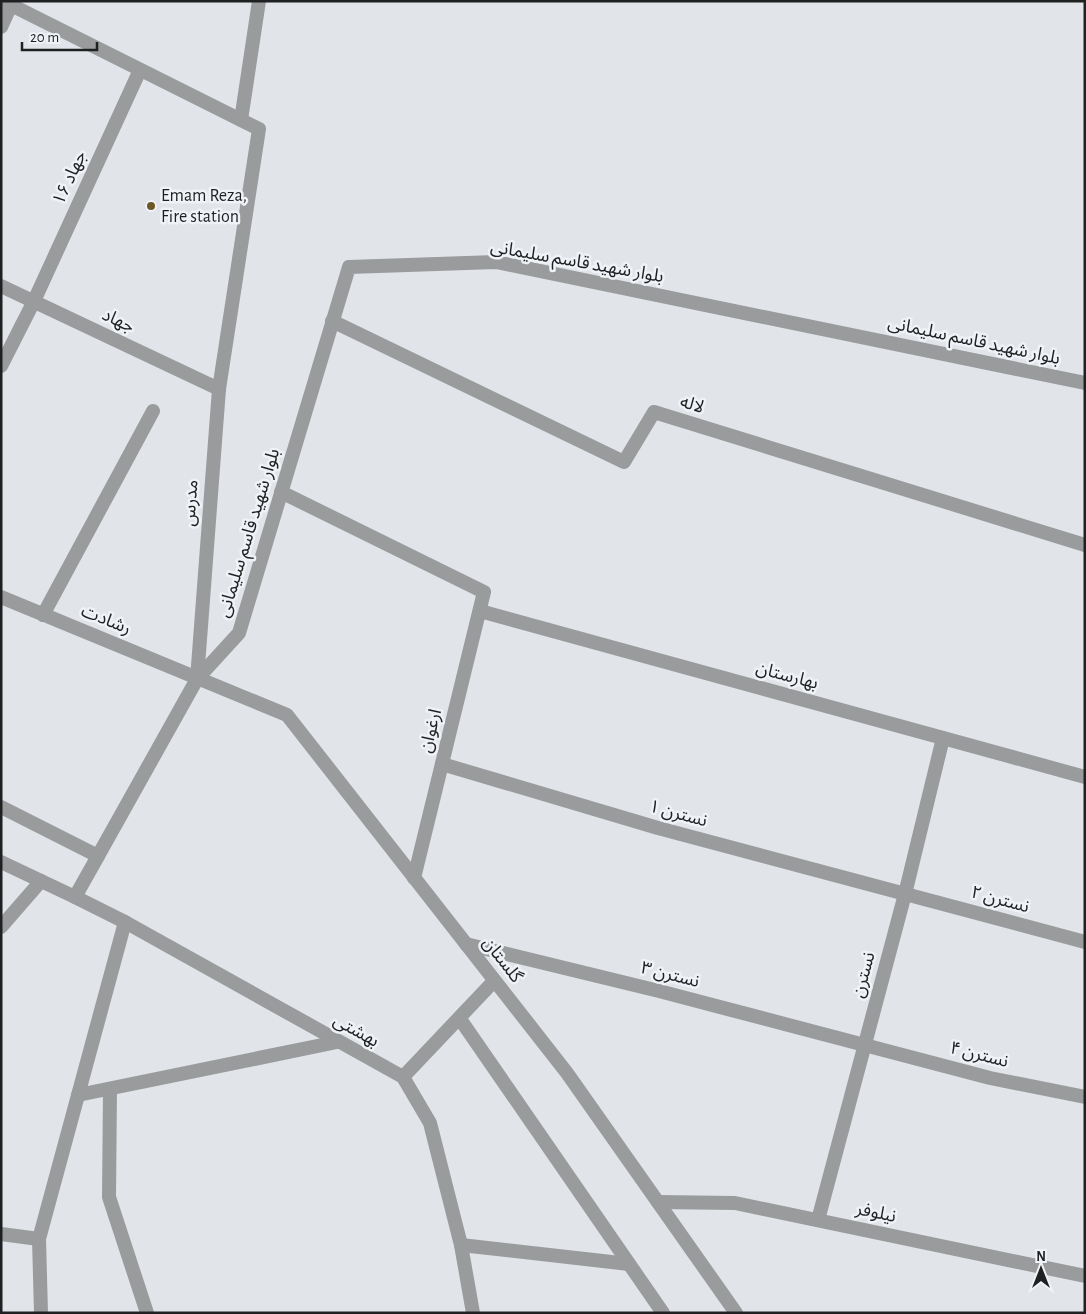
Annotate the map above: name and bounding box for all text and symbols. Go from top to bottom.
scale bar [22,20,98,52]
text: 20 m [30,30,59,45]
street label: جهاد ۱۶ [50,148,90,208]
place label: Emam Reza, Fire station [161,187,247,226]
marker: Emam Reza, Fire station [145,200,157,212]
street label: بلوار شهید قاسم سلیمانی [488,238,665,289]
street label: جهاد [99,306,137,336]
street label: بلوار شهید قاسم سلیمانی [886,314,1062,371]
street label: لاله [678,393,706,417]
street label: بلوار شهید قاسم سلیمانی [215,446,286,620]
street label: مدرس [180,479,203,527]
street label: رشادت [78,602,133,639]
street label: بهارستان [754,659,820,694]
street label: ارغوان [417,707,446,755]
street label: نسترن ۱ [647,798,709,831]
street label: نسترن ۲ [969,884,1031,917]
street label: گلستان [478,933,526,987]
street label: نسترن [849,950,880,1000]
street label: نسترن ۳ [639,959,701,992]
street label: بهشتی [330,1011,382,1052]
street label: نسترن ۴ [948,1039,1010,1072]
street label: نیلوفر [853,1200,898,1227]
north arrow [1016,1244,1066,1294]
text: N [1036,1250,1046,1264]

